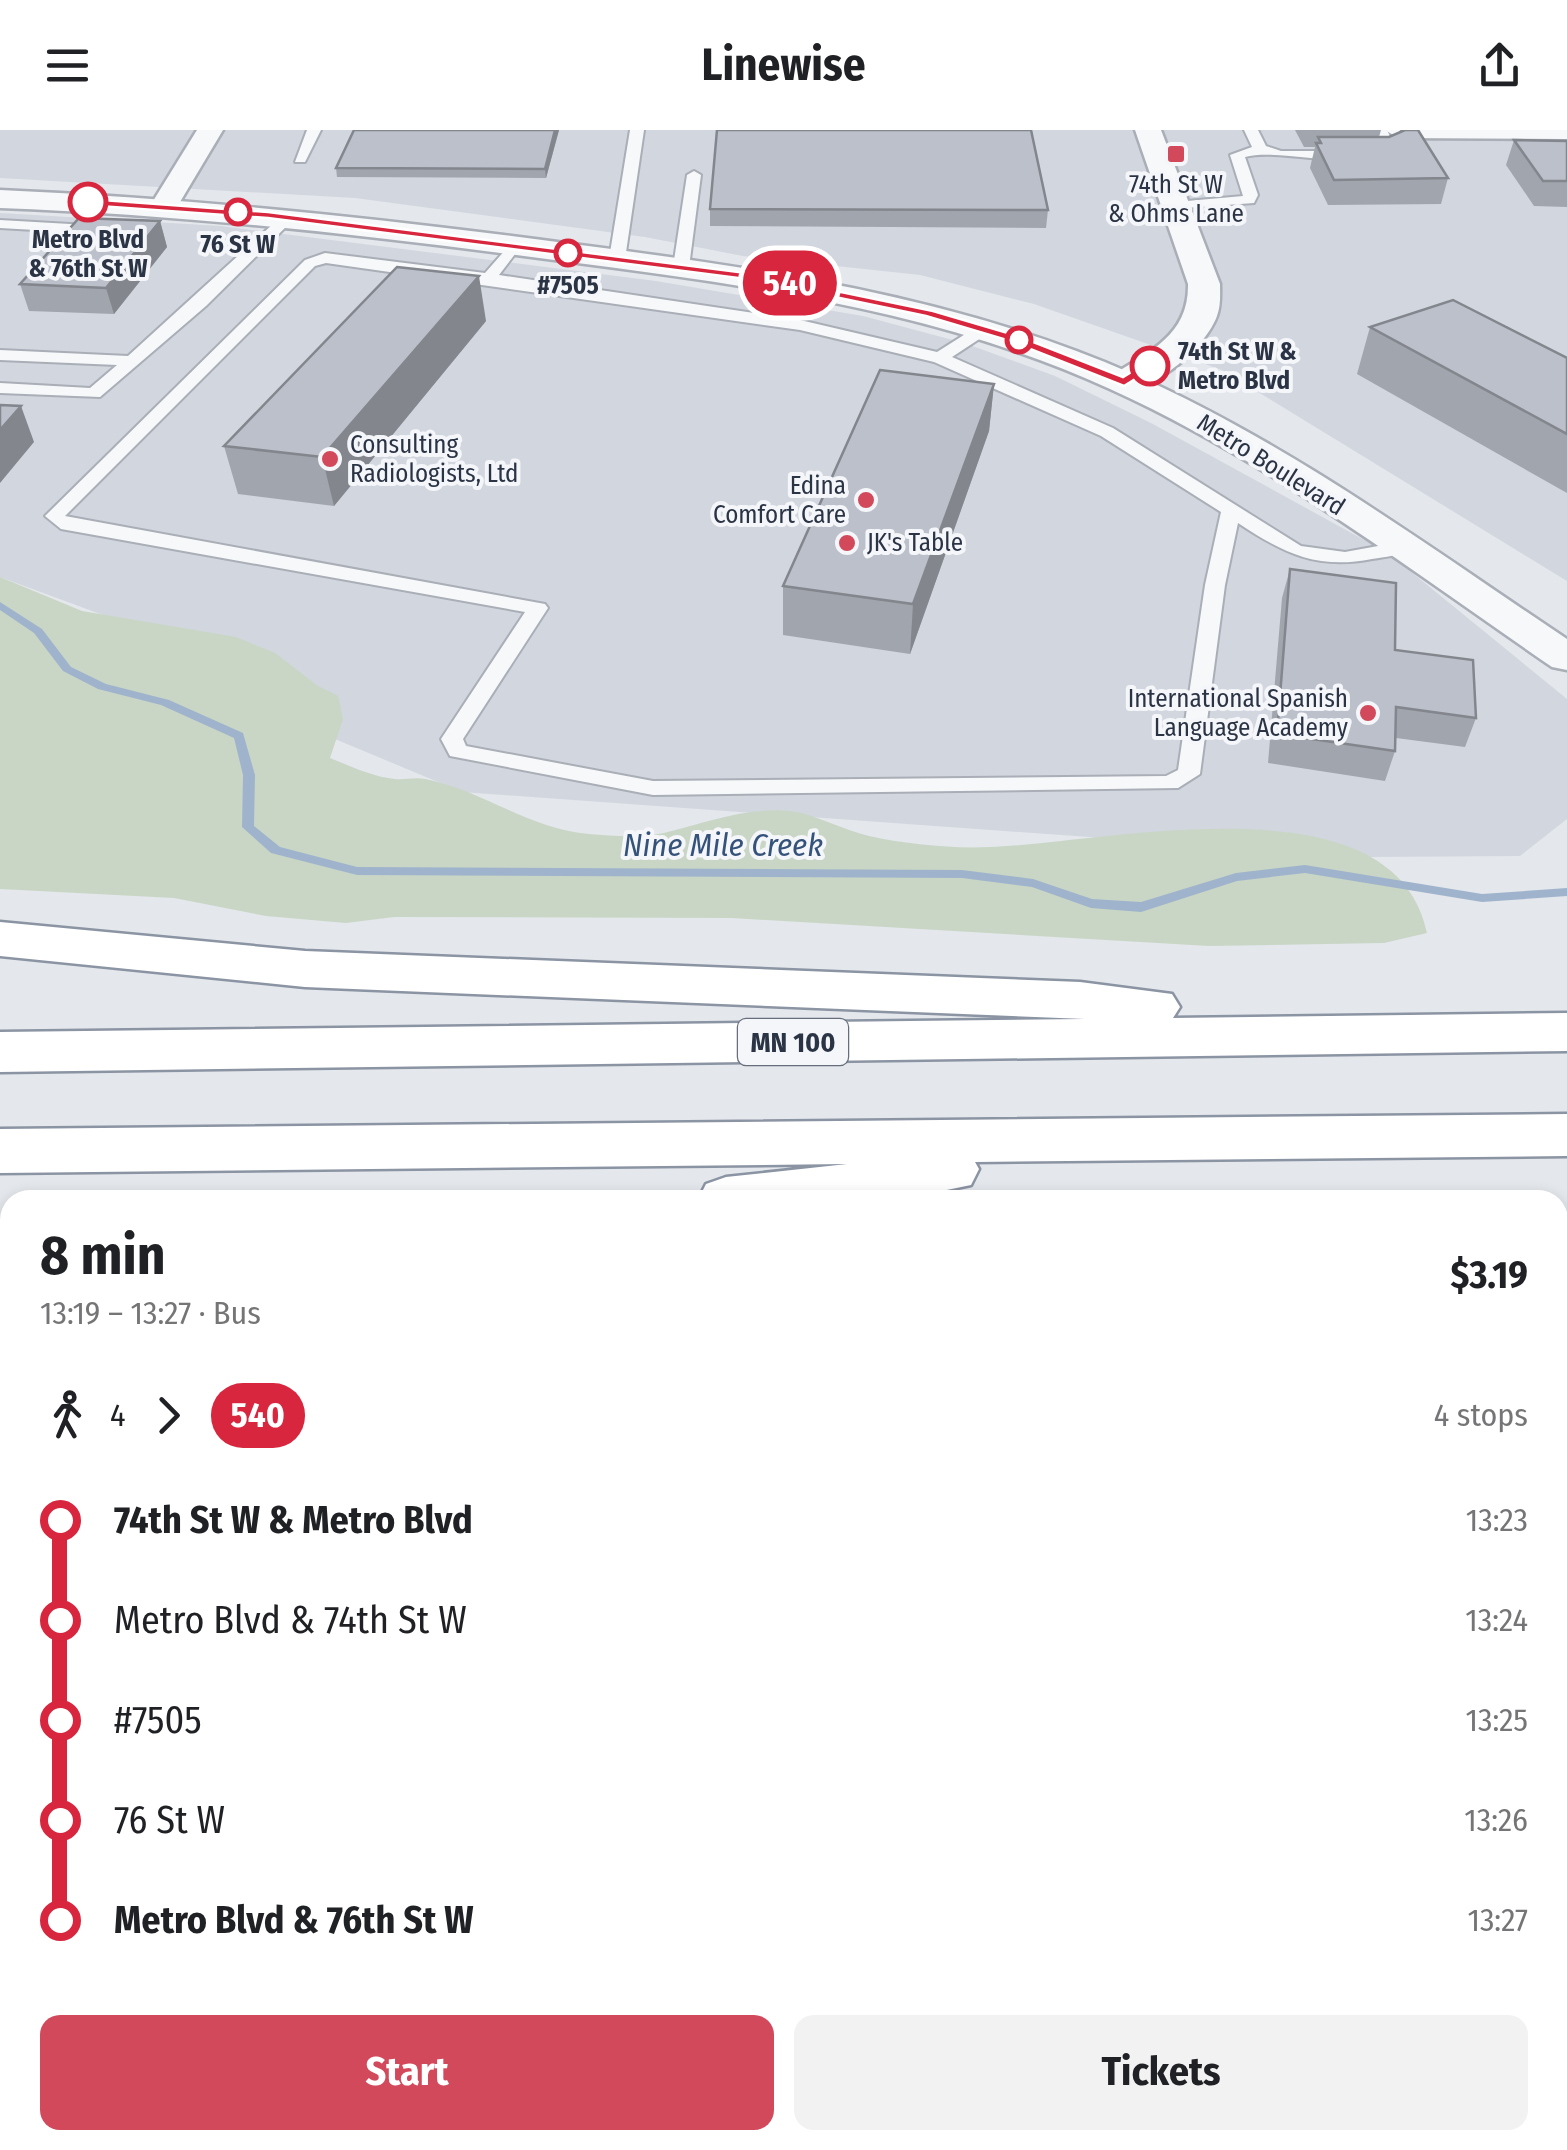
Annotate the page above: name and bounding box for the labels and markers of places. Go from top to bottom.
marker: 74th St W & Ohms Lane [1165,143,1187,165]
place label: 74th St W & Ohms Lane [1108,170,1244,229]
marker: Metro Blvd & 76th St W [69,183,107,221]
marker: 76 St W [225,199,251,225]
place label: Metro Blvd & 76th St W [28,225,148,284]
place label: 76 St W [201,230,276,260]
marker: #7505 [555,240,581,266]
place label: #7505 [537,271,599,301]
unlabelled marker [1006,327,1032,353]
place label: 74th St W & Metro Blvd [1178,337,1297,396]
marker: 74th St W & Metro Blvd [1131,347,1169,385]
place label: Consulting Radiologists, Ltd [350,430,518,489]
marker: Consulting Radiologists, Ltd [319,448,341,470]
place label: Edina Comfort Care [713,471,846,530]
marker: Edina Comfort Care [855,489,877,511]
place label: JK's Table [867,528,963,558]
marker: JK's Table [836,532,858,554]
place label: International Spanish Language Academy [1128,684,1348,743]
marker: International Spanish Language Academy [1357,702,1379,724]

